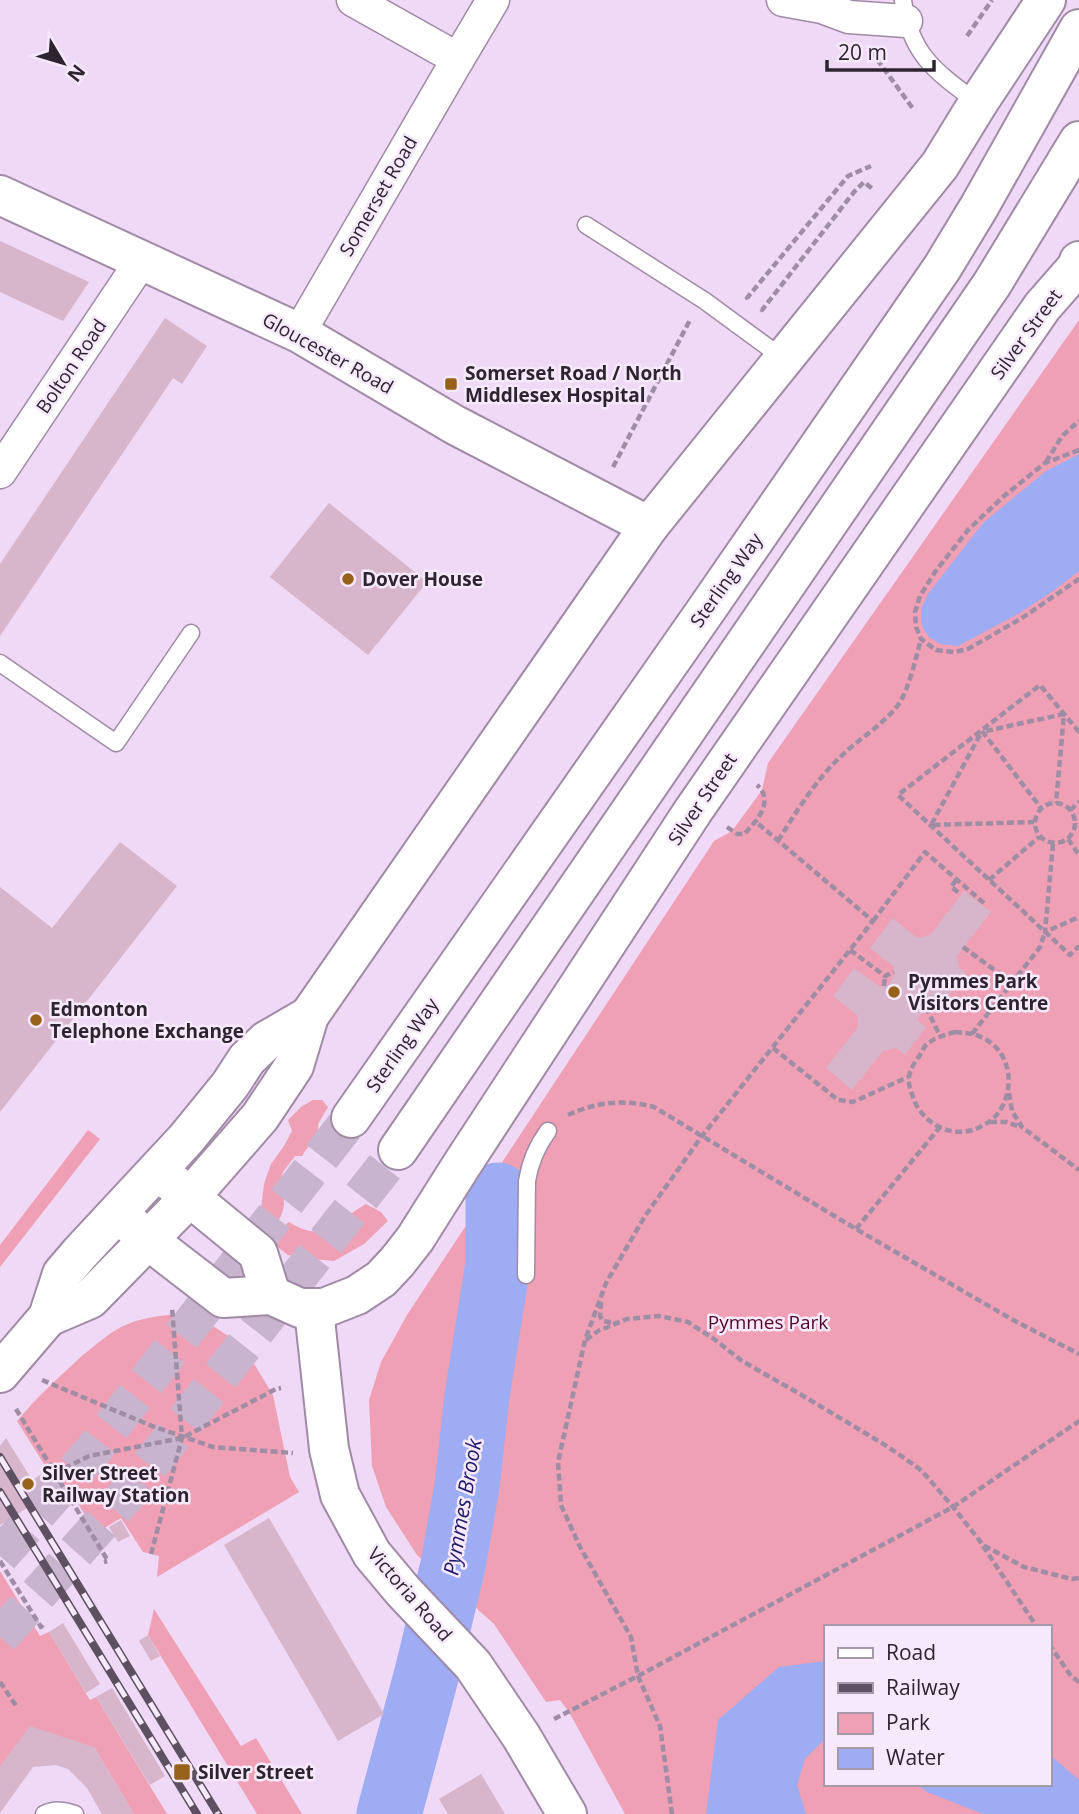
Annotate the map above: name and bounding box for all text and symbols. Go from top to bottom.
north arrow [28,28,98,98]
scale bar [827,28,934,72]
text: 20 m [838,38,887,66]
text: N [61,59,91,88]
street label: Somerset Road [333,131,423,261]
street label: Silver Street [984,283,1068,385]
street label: Gloucester Road [258,306,398,400]
street label: Bolton Road [30,314,112,418]
place label: Somerset Road / North Middlesex Hospital [465,360,682,408]
marker: Somerset Road / North Middlesex Hospital [443,376,459,392]
street label: Sterling Way [684,527,768,632]
place label: Dover House [362,566,483,592]
marker: Dover House [340,571,356,587]
street label: Silver Street [662,748,743,850]
place label: Pymmes Park Visitors Centre [908,968,1048,1016]
marker: Pymmes Park Visitors Centre [886,984,902,1000]
street label: Sterling Way [360,992,444,1097]
place label: Edmonton Telephone Exchange [50,996,244,1044]
marker: Edmonton Telephone Exchange [28,1012,44,1028]
park label: Pymmes Park [708,1309,828,1335]
water label: Pymmes Brook [436,1436,488,1577]
place label: Silver Street Railway Station [42,1460,190,1508]
marker: Silver Street Railway Station [20,1476,36,1492]
street label: Victoria Road [362,1541,458,1647]
legend [824,1625,1051,1786]
text: Road [886,1638,936,1666]
text: Railway [886,1673,960,1701]
text: Park [886,1708,930,1736]
text: Water [886,1743,945,1771]
place label: Silver Street [198,1759,314,1785]
marker: Silver Street [172,1762,192,1782]

